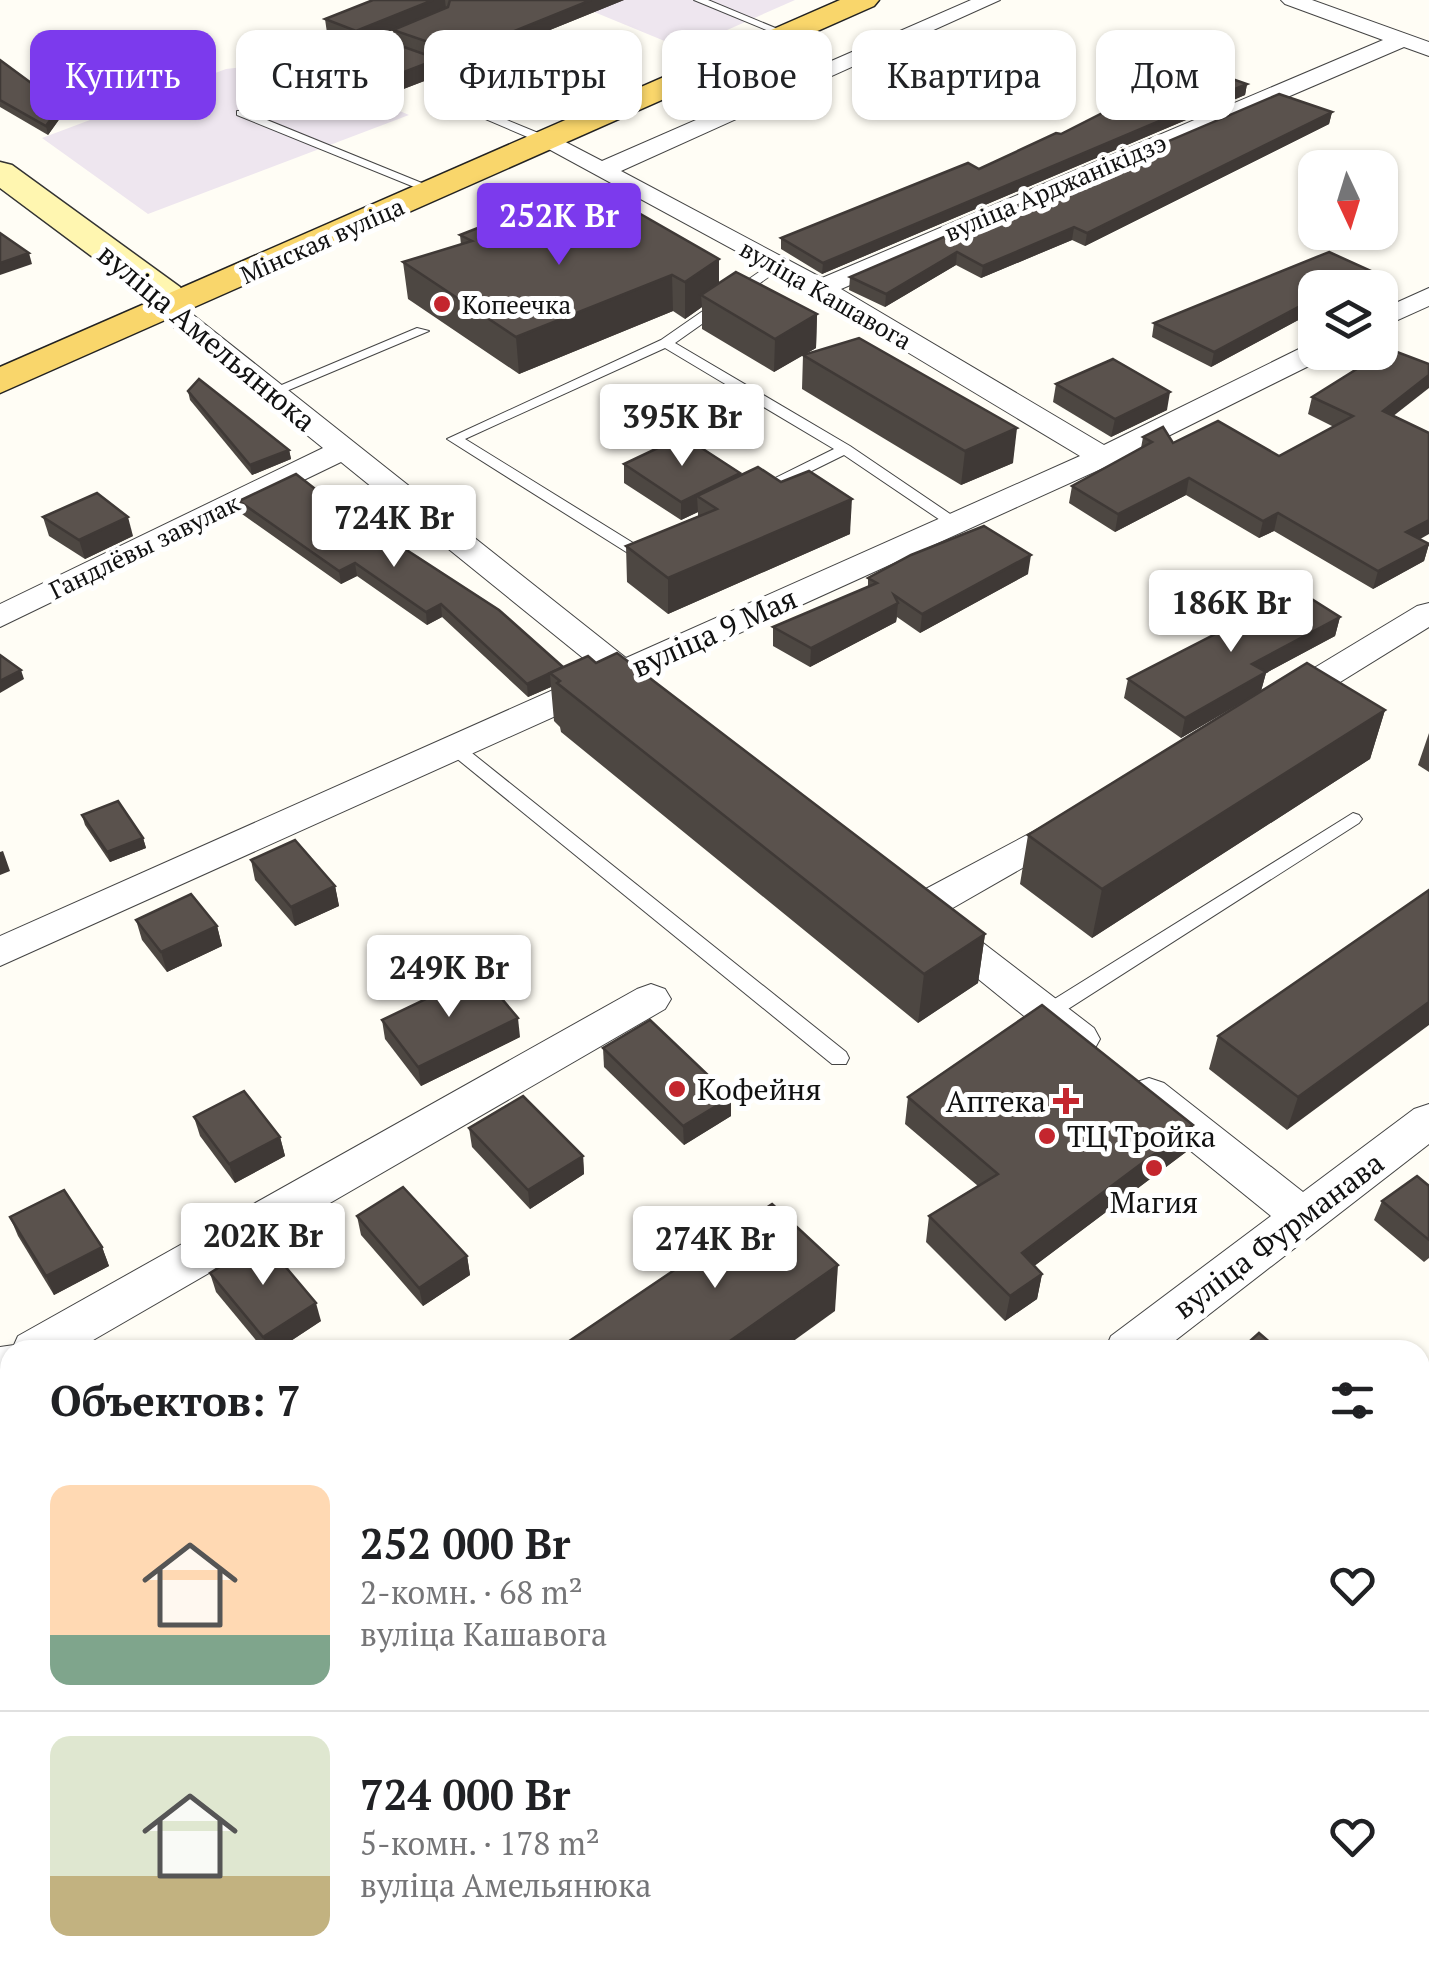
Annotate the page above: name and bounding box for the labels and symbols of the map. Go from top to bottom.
street label: вуліца Арджанікідзэ [939,125,1171,249]
north arrow [1298,150,1398,250]
pin: 252K Br [467,183,651,268]
street label: Мінская вуліца [235,189,409,291]
street label: вуліца Кашавога [734,231,918,357]
street label: вуліца Амельянюка [90,234,324,440]
place label: Копеечка [462,288,572,321]
marker: Копеечка [431,293,453,315]
pin: 395K Br [590,384,774,469]
street label: Гандлёвы завулак [43,485,245,606]
pin: 724K Br [302,485,486,570]
pin: 186K Br [1139,570,1323,655]
street label: вуліца 9 Мая [625,578,803,686]
pin: 249K Br [357,935,541,1020]
place label: Кофейня [697,1069,821,1109]
marker: Кофейня [666,1078,688,1100]
place label: Аптека [946,1081,1046,1121]
marker: Аптека [1055,1090,1077,1112]
place label: ТЦ Тройка [1067,1116,1216,1156]
marker: ТЦ Тройка [1036,1125,1058,1147]
street label: вуліца Фурманава [1165,1143,1391,1327]
marker: Магия [1143,1157,1165,1179]
place label: Магия [1110,1182,1198,1222]
pin: 202K Br [171,1203,355,1288]
pin: 274K Br [623,1206,807,1291]

